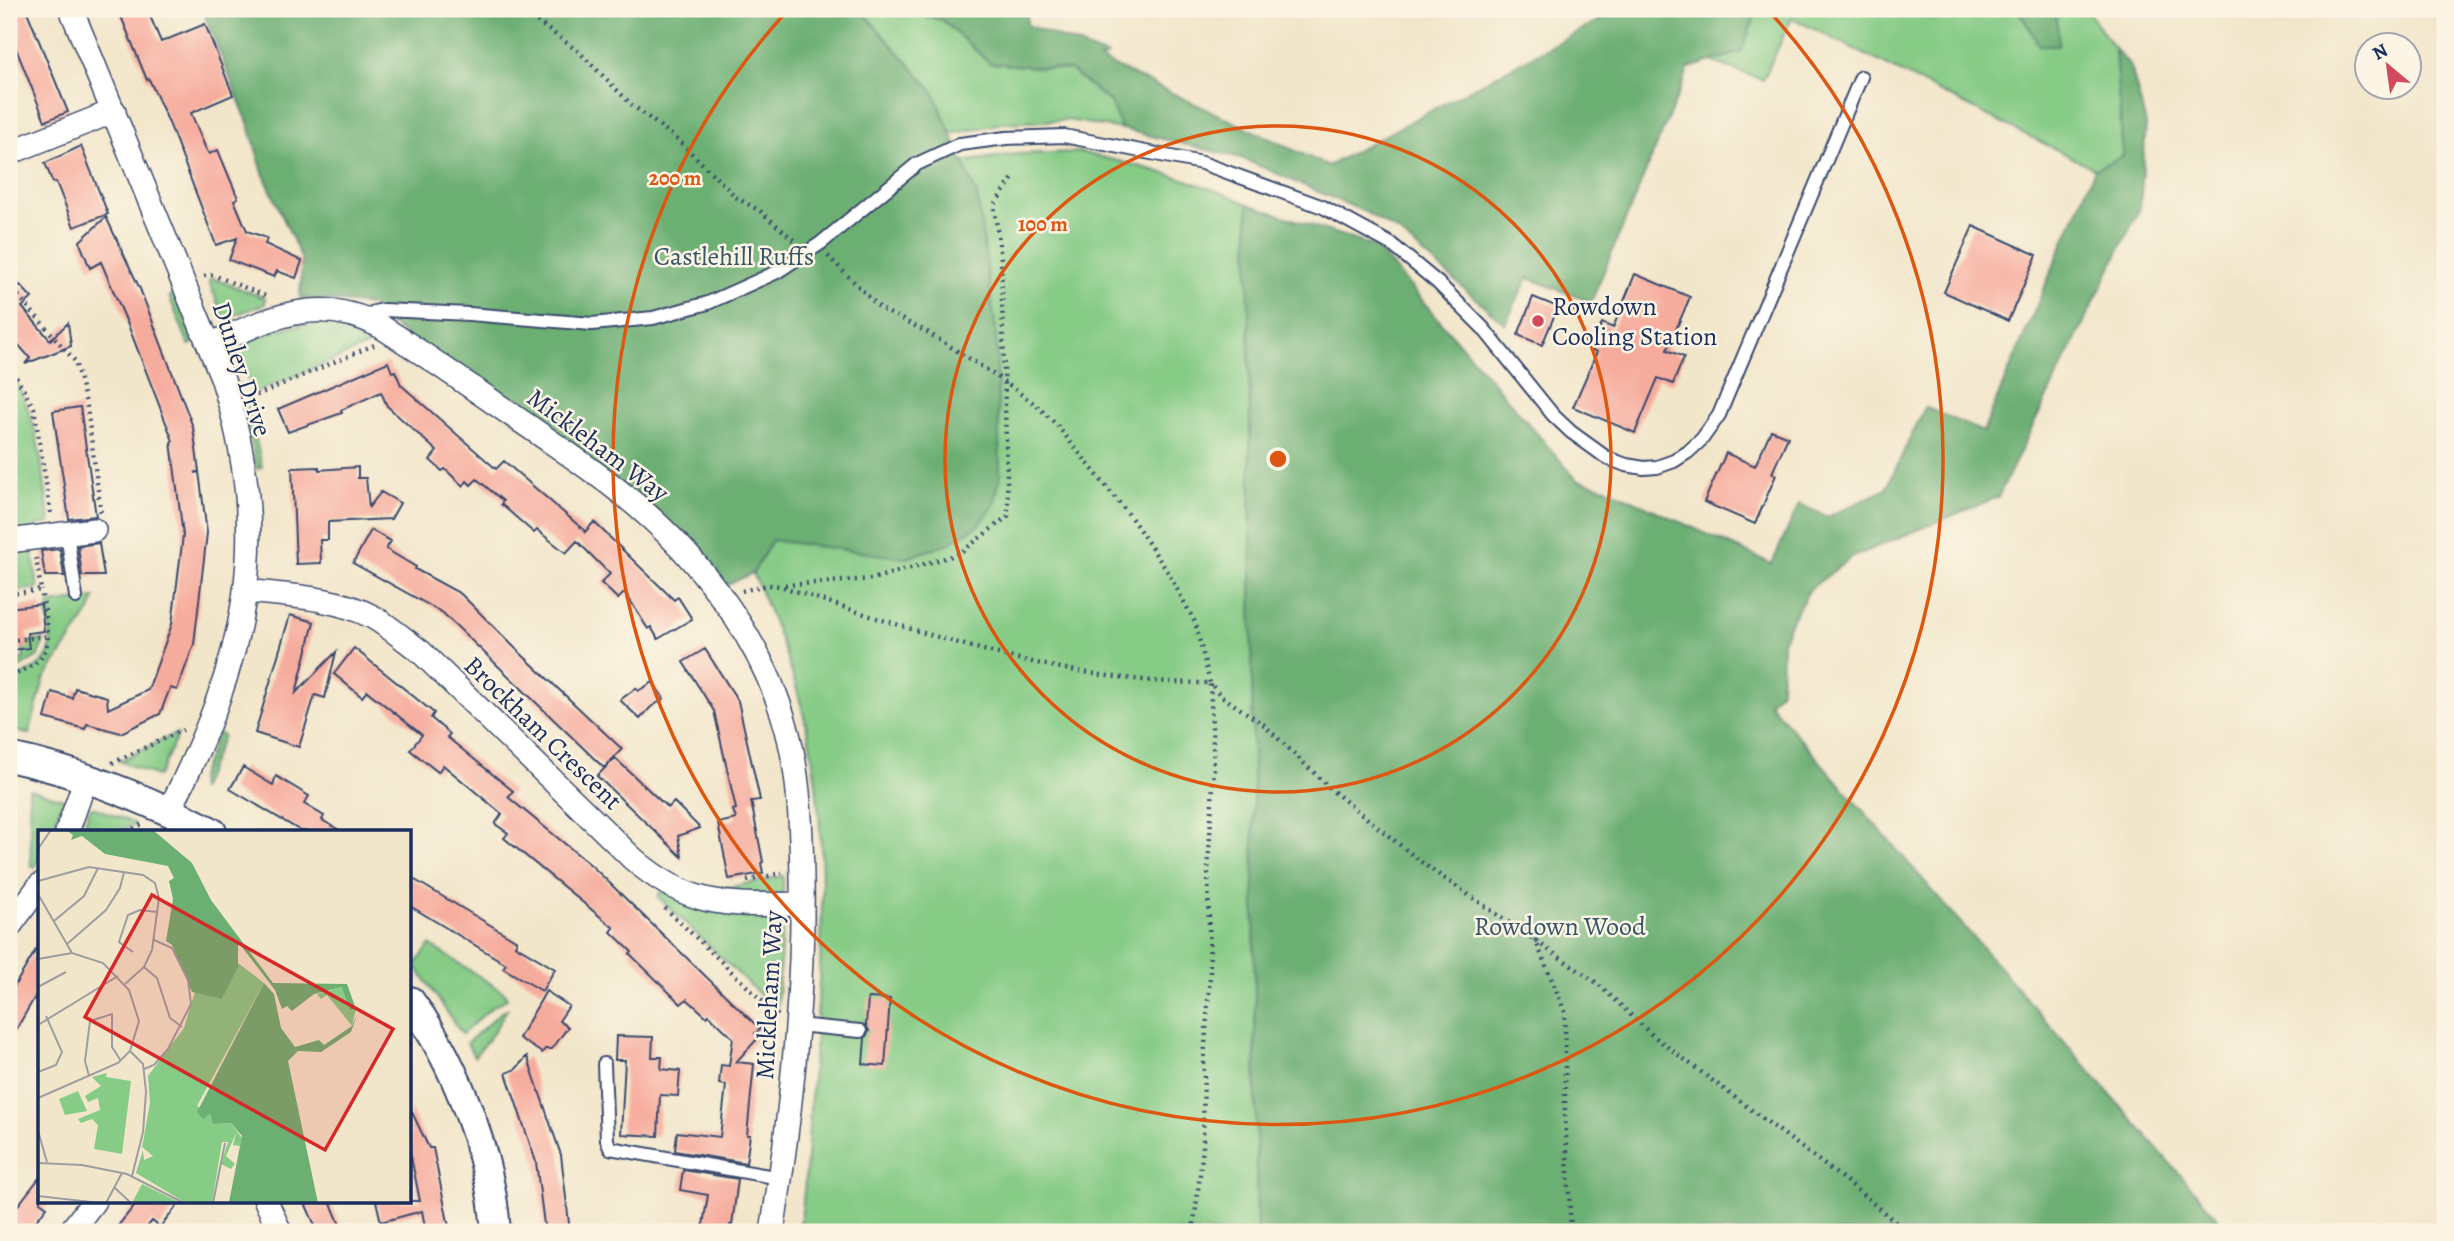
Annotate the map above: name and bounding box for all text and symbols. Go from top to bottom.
north arrow [2352,32,2422,102]
text: N [2368,37,2393,67]
text: 200 m [649,164,702,192]
text: 100 m [1018,210,1068,238]
park label: Castlehill Ruffs [654,239,814,274]
place label: Rowdown Cooling Station [1552,289,1717,354]
street label: Dunley Drive [204,297,280,441]
marker: Rowdown Cooling Station [1530,313,1546,329]
street label: Mickleham Way [520,380,676,510]
centre of rings [1266,447,1290,471]
street label: Brockham Crescent [456,648,630,818]
inset map [38,830,411,1202]
street label: Mickleham Way [747,909,791,1080]
park label: Rowdown Wood [1474,909,1646,944]

